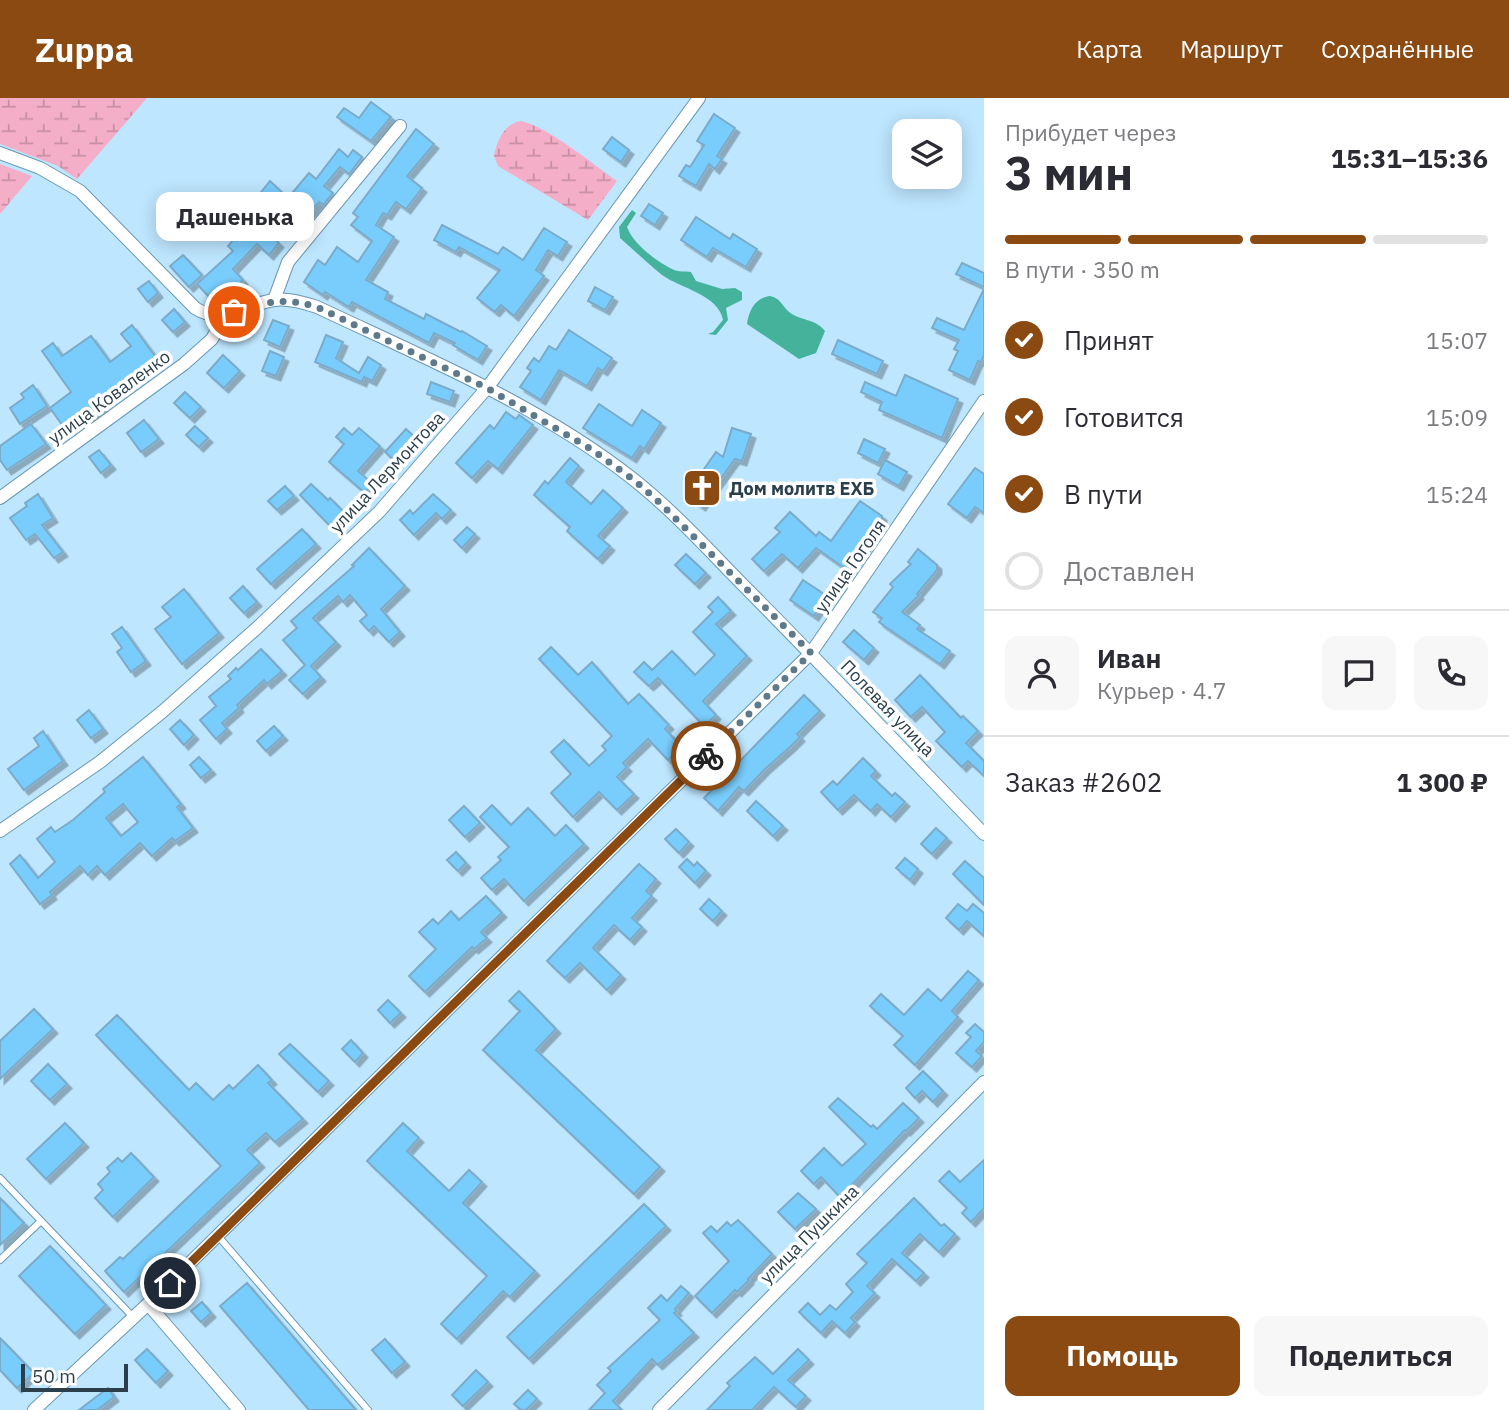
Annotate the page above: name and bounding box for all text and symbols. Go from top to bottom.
text: Zuppa [35,28,133,71]
text: Карта [1076,33,1142,65]
text: Маршрут [1180,33,1283,65]
text: Сохранённые [1321,33,1474,65]
text: Прибудет через [1005,117,1177,147]
map controls [892,119,962,189]
button: layers [892,119,962,189]
text: 15:31–15:36 [1331,141,1488,175]
text: 3 мин [1005,143,1133,203]
callout: Дашенька [155,193,313,242]
text: Дашенька [176,201,294,231]
text: В пути · 350 m [1005,254,1160,284]
pin [204,282,264,342]
icon: bag [215,293,253,331]
icon: check [1005,321,1043,359]
text: Принят [1064,323,1154,357]
text: 15:07 [1426,325,1488,355]
street label: улица Коваленко [43,345,175,449]
icon: check [1005,398,1043,436]
text: Готовится [1064,400,1184,434]
text: 15:09 [1426,402,1488,432]
street label: улица Лермонтова [325,406,449,538]
church icon: Дом молитв ЕХБ [681,467,723,509]
icon: check [1005,475,1043,513]
place label: Дом молитв ЕХБ [729,477,875,500]
text: В пути [1064,477,1143,511]
text: 15:24 [1426,479,1488,509]
street label: улица Гоголя [809,515,891,617]
text: Доставлен [1064,554,1195,588]
button: person [1005,636,1079,710]
button: chat [1322,636,1396,710]
button: phone [1414,636,1488,710]
text: Иван [1097,641,1162,675]
street label: Полевая улица [836,655,940,762]
text: Курьер · 4.7 [1097,675,1227,705]
courier [671,721,741,791]
icon: bike [687,737,725,775]
text: Заказ #2602 [1005,765,1162,799]
text: 1 300 ₽ [1396,765,1488,799]
street label: улица Пушкина [755,1179,864,1288]
pin [140,1253,200,1313]
icon: home [151,1264,189,1302]
button: Помощь [1005,1316,1240,1396]
button: Поделиться [1254,1316,1488,1396]
scale bar [21,1361,128,1393]
text: 50 m [32,1364,76,1388]

